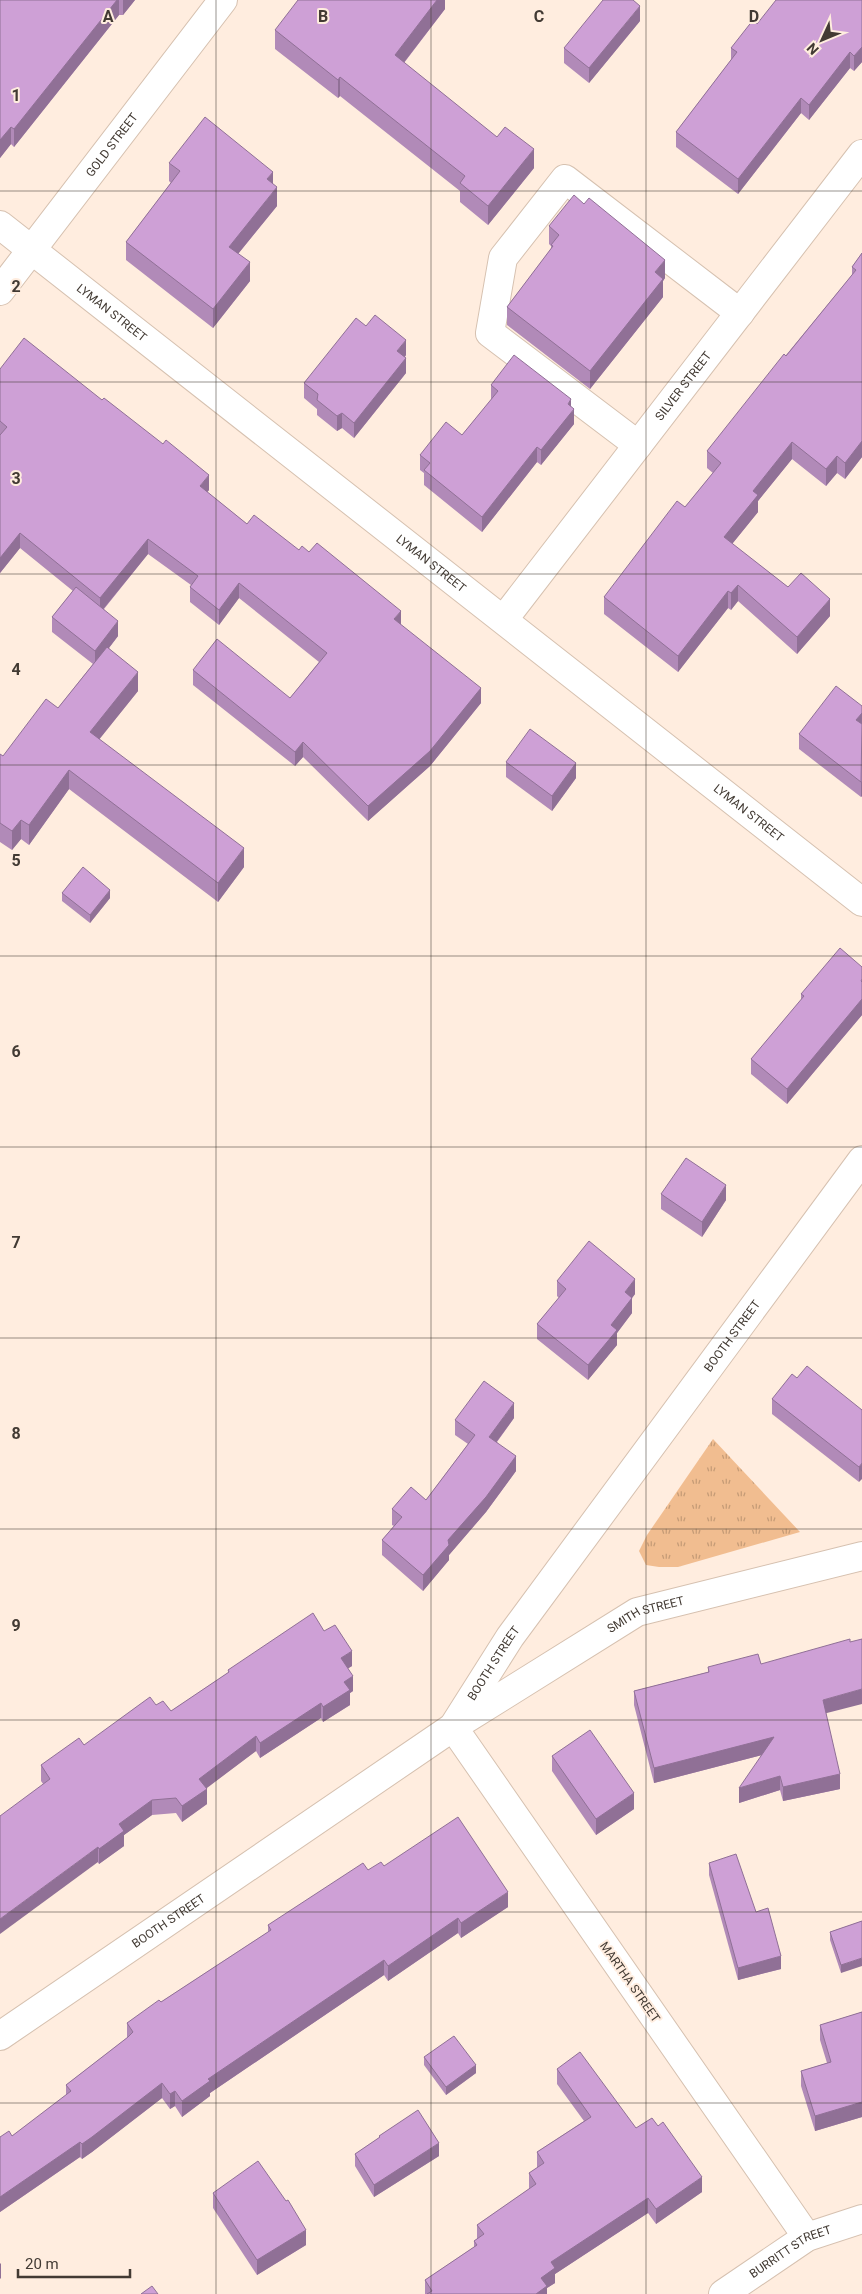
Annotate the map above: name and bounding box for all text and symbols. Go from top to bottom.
text: A [103,7,114,26]
text: B [318,7,328,26]
text: C [534,7,544,26]
text: D [749,7,759,26]
north arrow [797,15,847,65]
text: N [803,40,822,58]
text: 1 [11,86,21,105]
street label: GOLD STREET [83,110,141,180]
text: 2 [11,277,21,296]
street label: LYMAN STREET [74,281,149,344]
street label: SILVER STREET [652,349,714,423]
text: 3 [11,469,21,488]
street label: LYMAN STREET [393,532,469,595]
text: 4 [11,660,21,679]
street label: LYMAN STREET [711,781,786,845]
text: 5 [11,851,21,870]
text: 6 [11,1042,21,1061]
text: 7 [11,1233,21,1252]
street label: BOOTH STREET [701,1298,763,1374]
text: 8 [11,1424,21,1443]
street label: SMITH STREET [605,1594,685,1636]
text: 9 [11,1616,21,1635]
street label: BOOTH STREET [465,1623,523,1703]
street label: BOOTH STREET [129,1891,208,1951]
street label: MARTHA STREET [597,1939,663,2025]
street label: BURRITT STREET [747,2223,833,2281]
scale bar [18,2246,130,2278]
text: 20 m [25,2255,59,2273]

